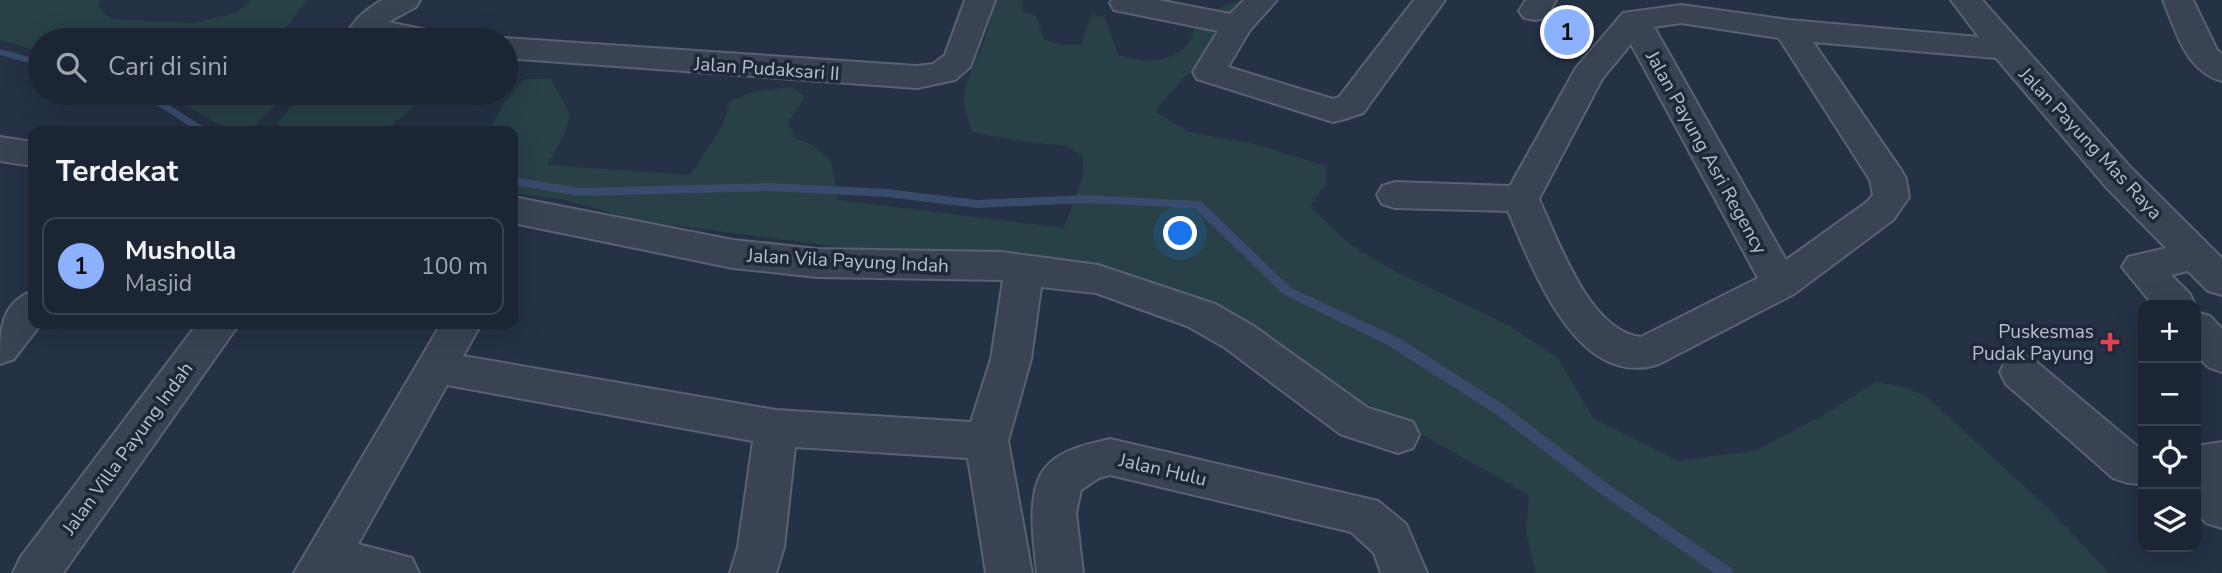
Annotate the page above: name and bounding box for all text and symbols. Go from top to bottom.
pin: 1 [1544,6,1590,58]
search box [28,28,518,105]
street label: Jalan Payung Asri Regency [1639,45,1773,259]
icon: search [52,48,90,86]
text: Cari di sini [108,49,228,84]
street label: Jalan Pudaksari II [692,51,840,87]
street label: Jalan Payung Mas Raya [2012,61,2168,225]
text: Terdekat [56,151,178,192]
your location [1163,216,1197,250]
text: Musholla [125,233,236,268]
street label: Jalan Vila Payung Indah [745,243,950,279]
text: 1 [74,251,88,282]
text: 100 m [421,251,488,282]
text: Masjid [125,268,192,299]
map controls [2138,300,2201,552]
button: + [2138,300,2201,363]
place label: Puskesmas Pudak Payung [1972,319,2094,367]
marker: Puskesmas Pudak Payung [2100,332,2120,352]
street label: Jalan Villa Payung Indah [56,357,199,541]
button: − [2138,363,2201,426]
button: locate [2138,426,2201,489]
street label: Jalan Hulu [1116,447,1209,493]
button: layers [2138,489,2201,552]

